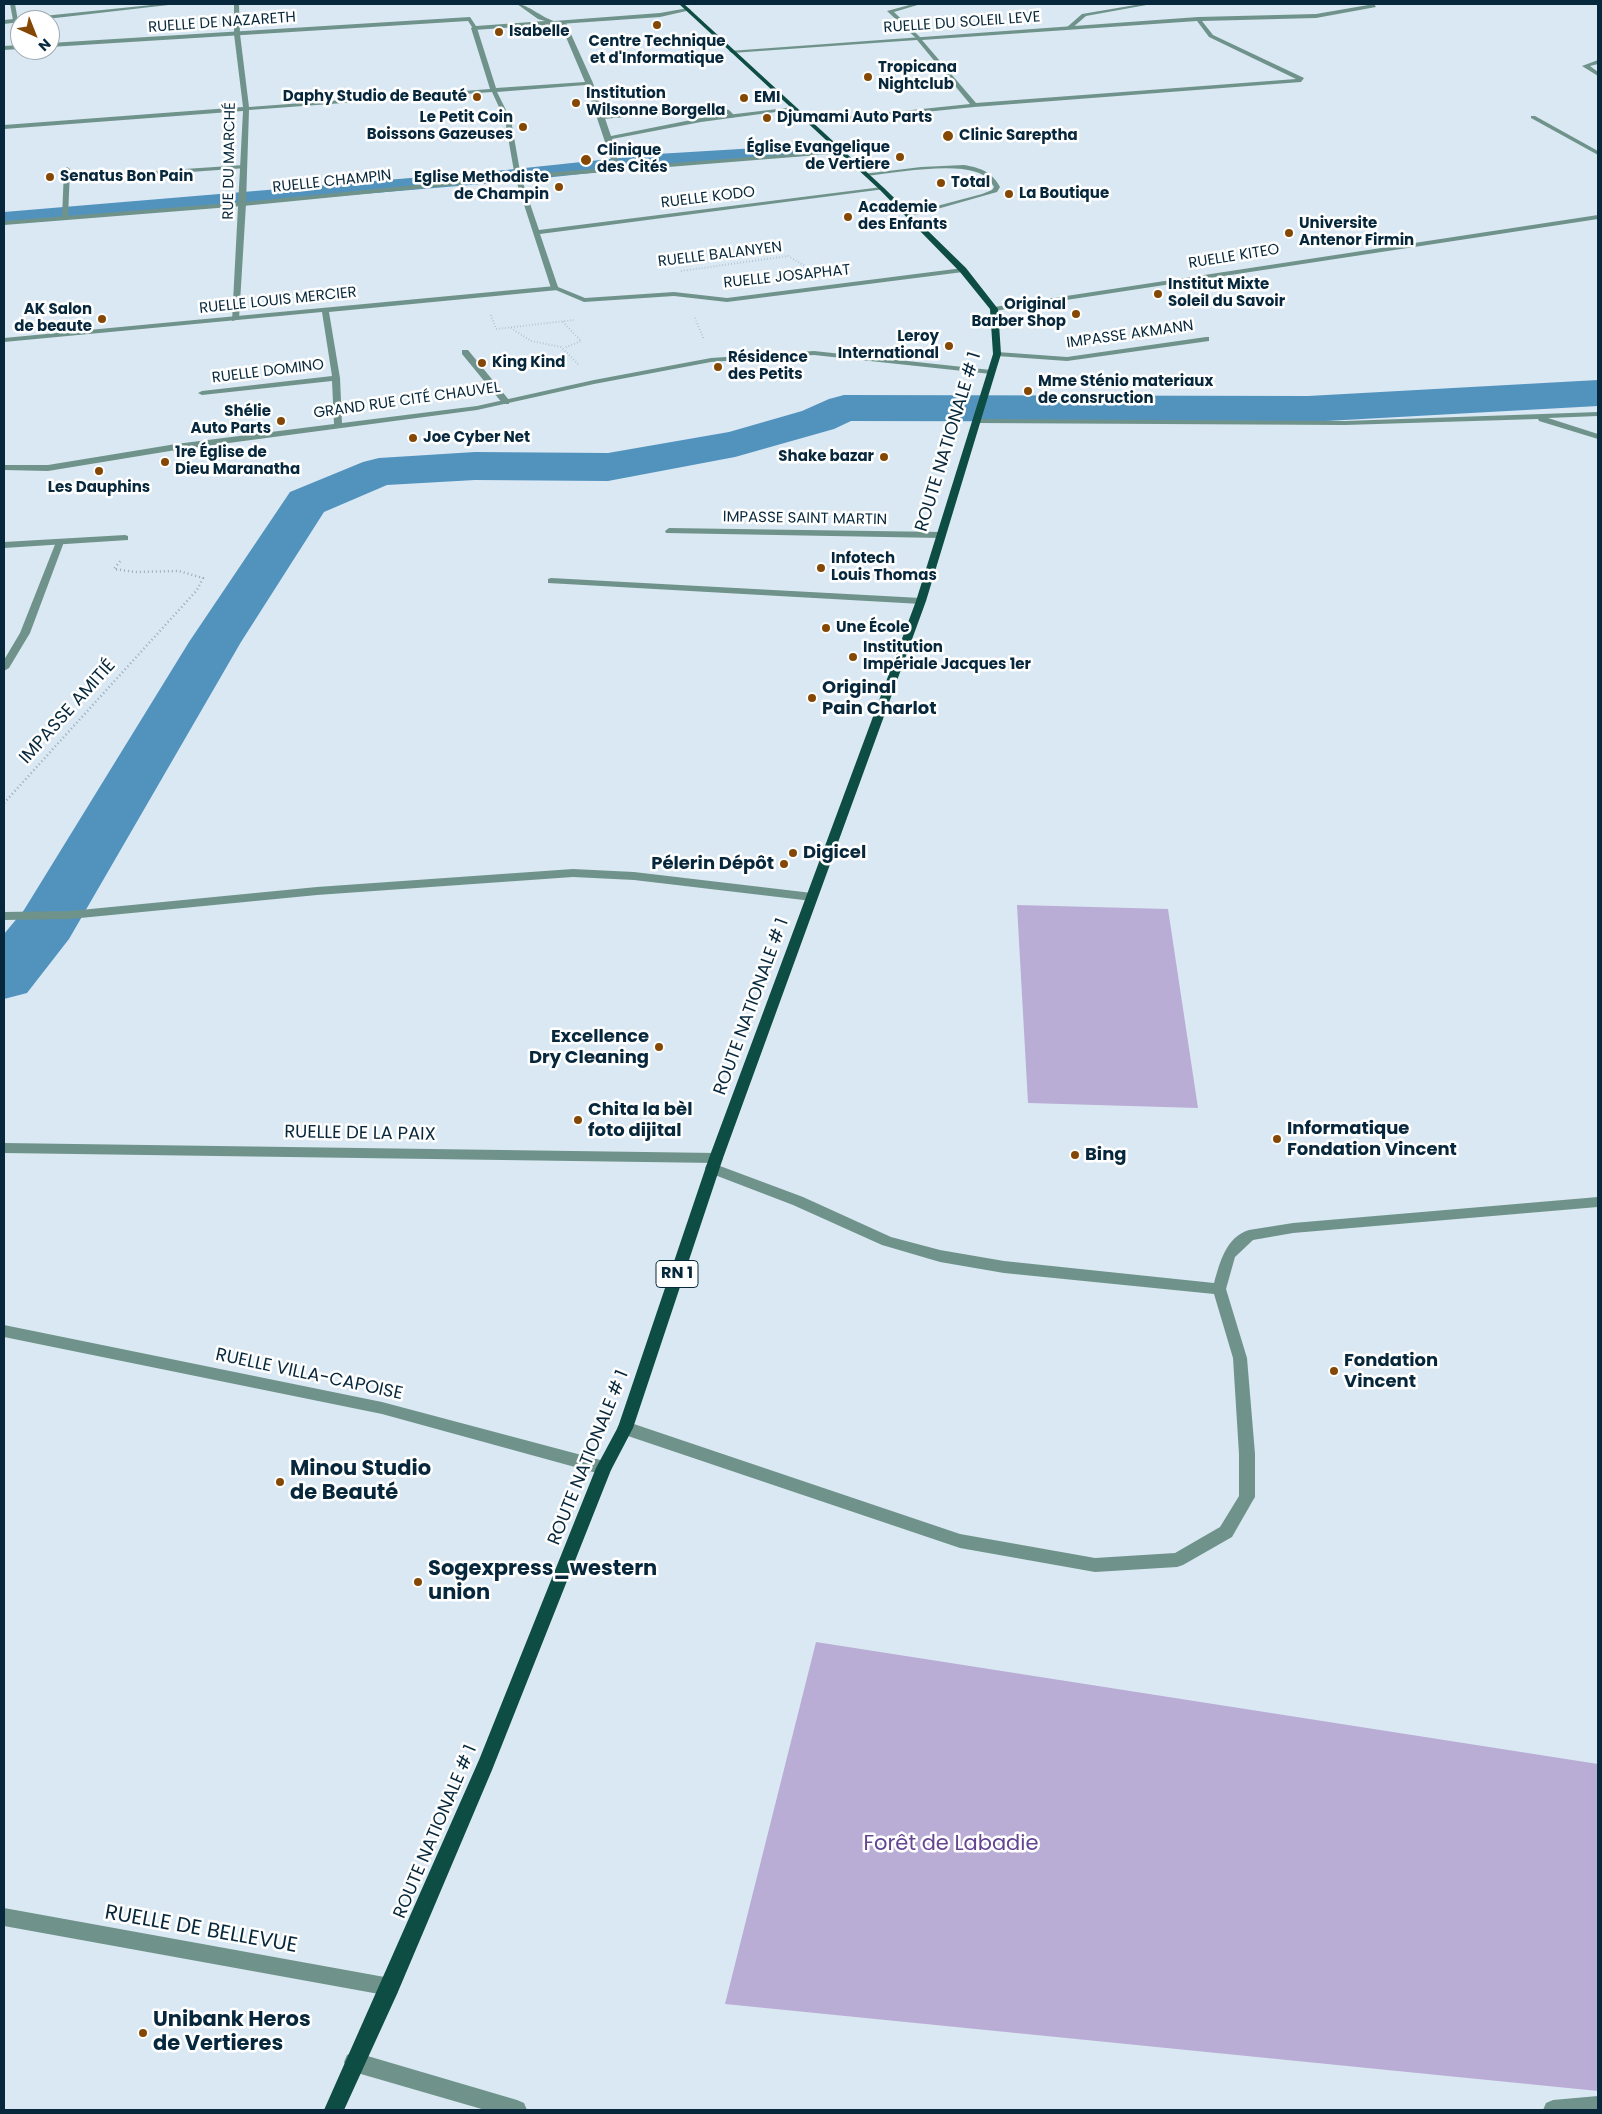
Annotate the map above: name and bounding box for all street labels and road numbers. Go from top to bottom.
street label: RUELLE DE NAZARETH [148,9,296,37]
street label: RUELLE DU SOLEIL LEVE [883,9,1041,37]
street label: RUE DU MARCHÉ [220,102,240,220]
street label: RUELLE CHAMPIN [272,167,392,197]
street label: RUELLE KODO [660,183,756,213]
street label: RUELLE BALANYEN [657,238,783,272]
street label: RUELLE KITEO [1187,241,1281,273]
street label: RUELLE JOSAPHAT [723,261,851,293]
street label: RUELLE LOUIS MERCIER [198,284,358,318]
street label: IMPASSE AKMANN [1065,317,1195,353]
street label: ROUTE NATIONALE # 1 [911,350,987,534]
street label: RUELLE DOMINO [211,356,325,388]
street label: GRAND RUE CITÉ CHAUVEL [312,379,502,423]
street label: IMPASSE SAINT MARTIN [723,509,887,529]
street label: IMPASSE AMITIÉ [15,655,121,769]
street label: ROUTE NATIONALE # 1 [710,916,794,1098]
street label: RUELLE DE LA PAIX [284,1122,436,1146]
road number: RN 1 [656,1260,698,1288]
street label: RUELLE VILLA-CAPOISE [213,1345,405,1405]
street label: ROUTE NATIONALE # 1 [544,1368,634,1548]
street label: ROUTE NATIONALE # 1 [390,1742,482,1922]
street label: RUELLE DE BELLEVUE [103,1901,299,1959]

